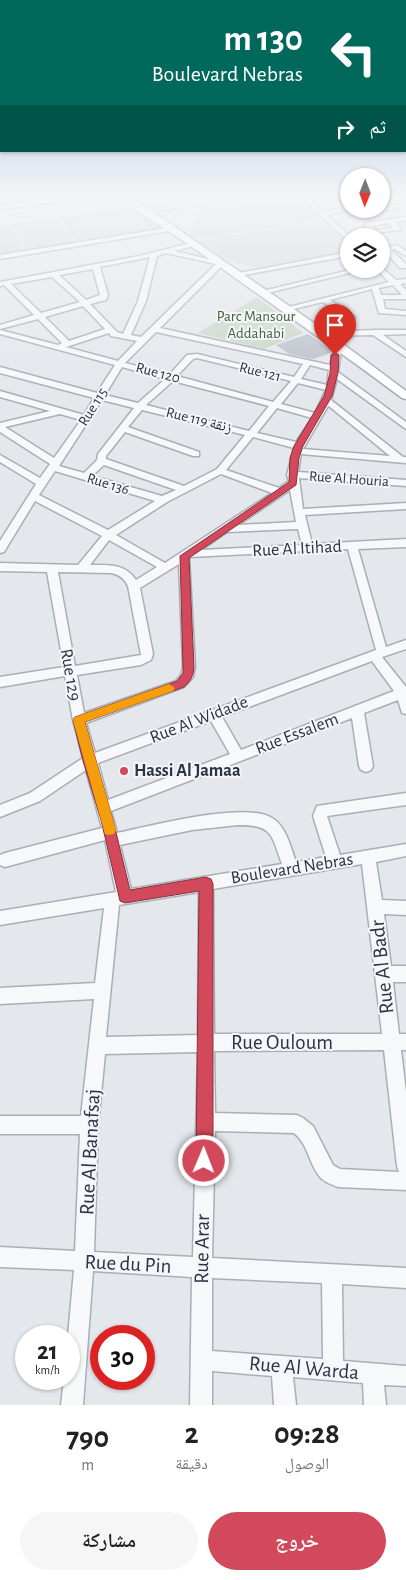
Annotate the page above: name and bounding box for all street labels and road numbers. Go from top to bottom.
street label: Rue 120 [134,360,182,386]
street label: Rue 121 [238,360,282,384]
street label: Rue 115 [76,385,110,429]
street label: Rue 119 زنقة [164,405,234,436]
street label: Rue Al Houria [309,469,390,489]
street label: Rue 136 [85,470,131,498]
street label: Rue Al Itihad [252,538,342,560]
street label: Rue 129 [57,647,83,703]
street label: Rue Al Widade [147,693,251,747]
street label: Rue Essalem [253,710,341,758]
street label: Boulevard Nebras [229,850,355,888]
street label: Rue Al Badr [367,919,397,1015]
street label: Rue Ouloum [231,1032,333,1053]
street label: Rue Al Banafsaj [76,1088,104,1216]
street label: Rue Arar [191,1214,213,1284]
street label: Rue du Pin [84,1251,172,1277]
street label: Rue Al Warda [248,1353,360,1383]

